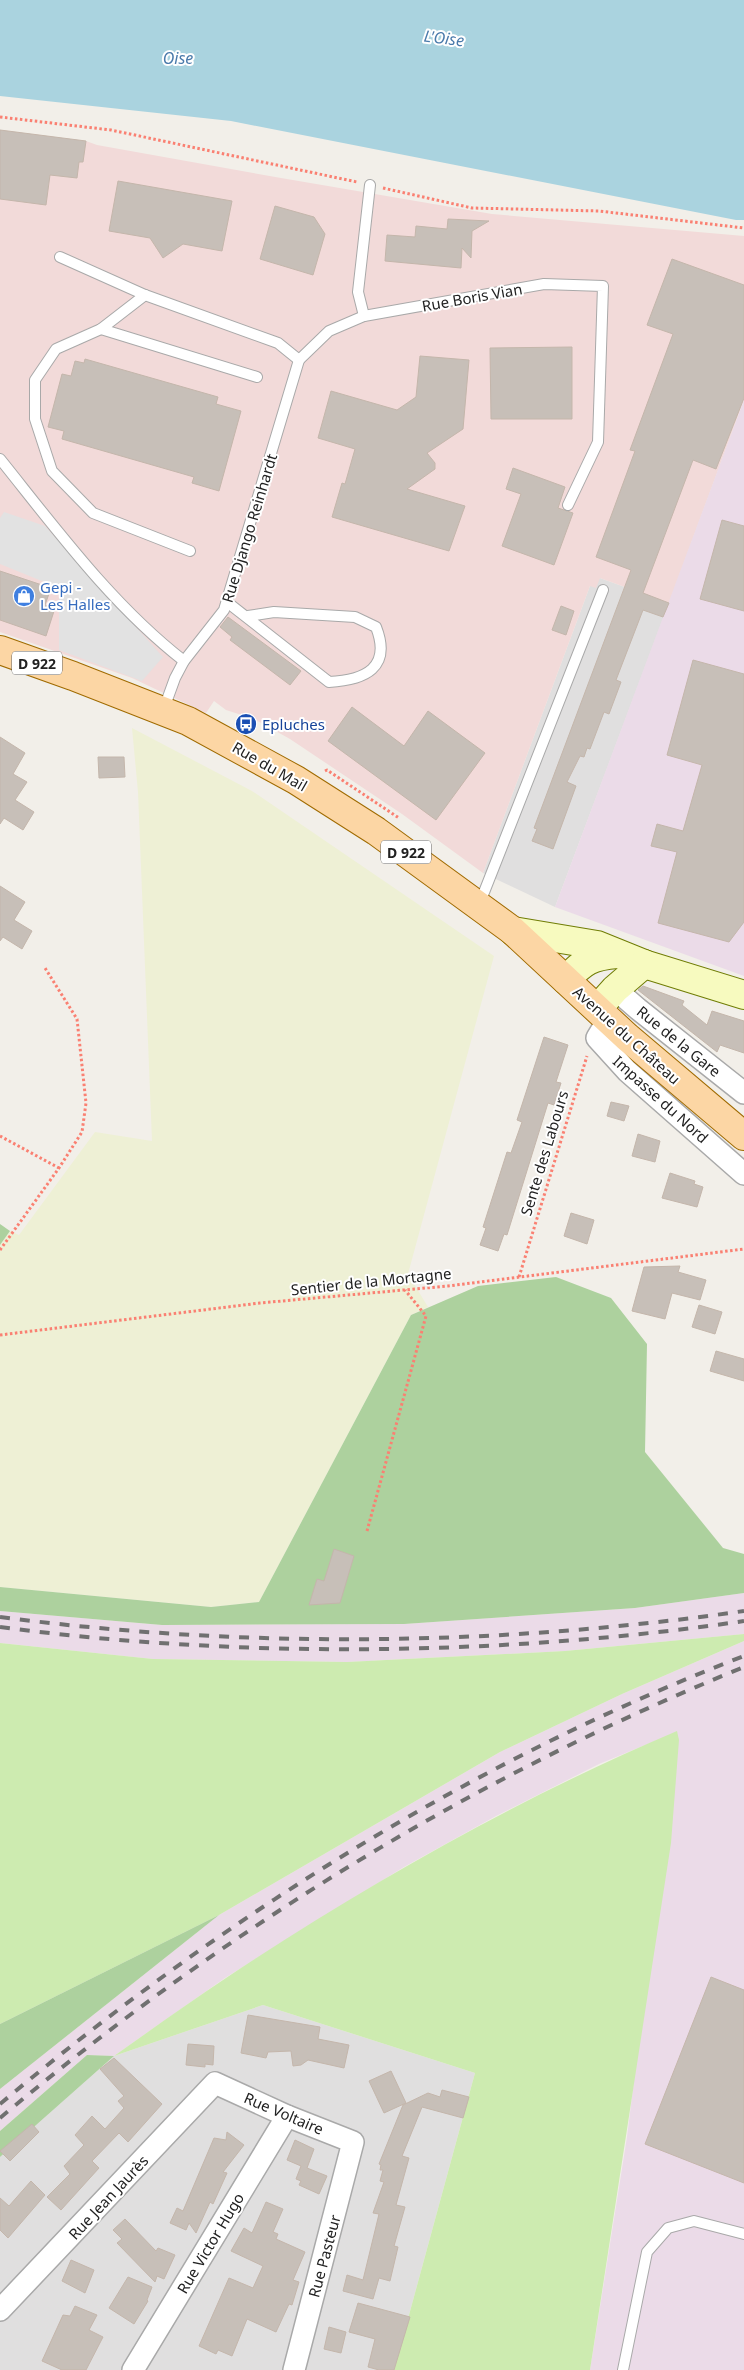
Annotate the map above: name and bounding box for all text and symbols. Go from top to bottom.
water label: L'Oise [423,25,465,51]
water label: Oise [163,47,193,69]
street label: Rue Boris Vian [420,278,524,316]
street label: Rue Django Reinhardt [217,450,281,605]
place label: Gepi - Les Halles [40,577,110,614]
shop icon: Gepi - Les Halles [12,584,36,608]
road number: D 922 [12,651,62,674]
bus stop icon: Epluches [234,712,258,736]
place label: Epluches [262,714,325,734]
street label: Rue du Mail [229,737,311,795]
road number: D 922 [381,840,431,864]
street label: Avenue du Château [569,982,685,1088]
street label: Rue de la Gare [633,1001,725,1081]
street label: Impasse du Nord [609,1051,713,1147]
street label: Sente des Labours [515,1088,573,1218]
street label: Sentier de la Mortagne [290,1263,452,1299]
street label: Rue Voltaire [241,2087,327,2139]
street label: Rue Jean Jaurès [64,2151,152,2243]
street label: Rue Victor Hugo [172,2189,248,2297]
street label: Rue Pasteur [303,2212,345,2300]

